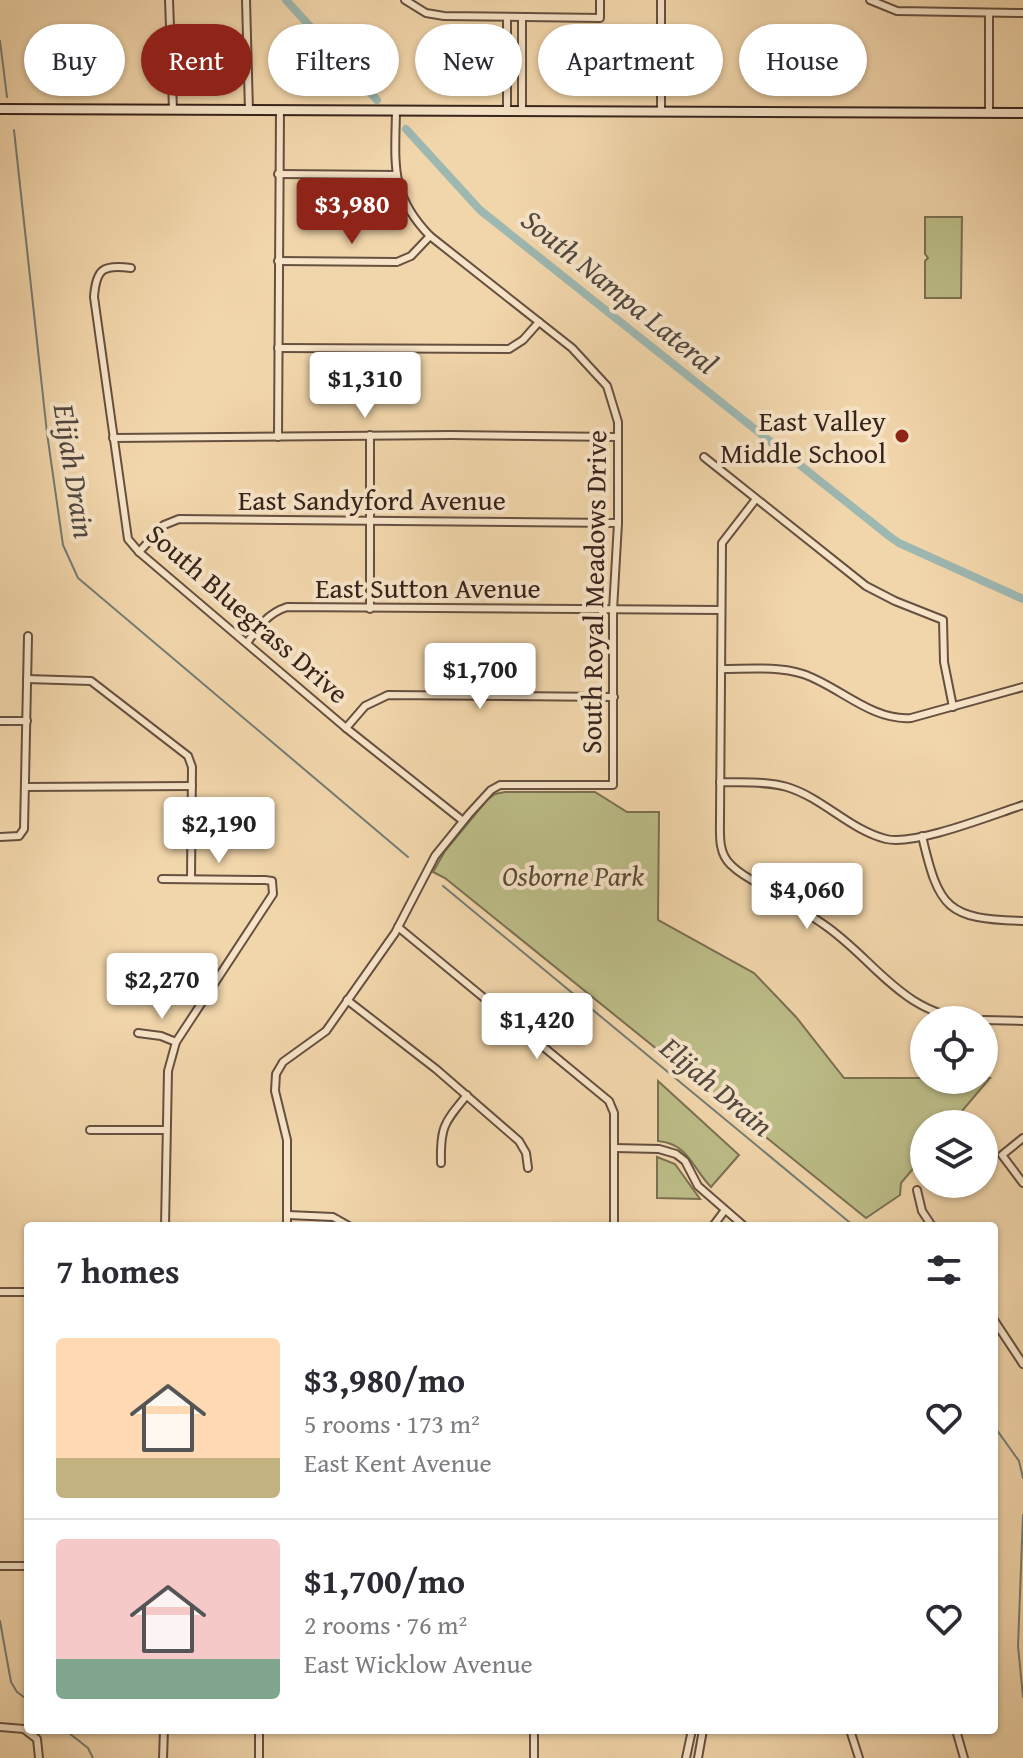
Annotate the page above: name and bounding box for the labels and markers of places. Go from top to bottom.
pin: $3,980 [287,178,417,246]
pin: $1,310 [300,352,430,420]
place label: East Valley Middle School [720,400,886,473]
marker: East Valley Middle School [893,427,911,445]
pin: $1,700 [415,643,545,711]
pin: $2,190 [154,797,284,865]
pin: $4,060 [742,863,872,931]
pin: $2,270 [97,953,227,1021]
pin: $1,420 [472,993,602,1061]

